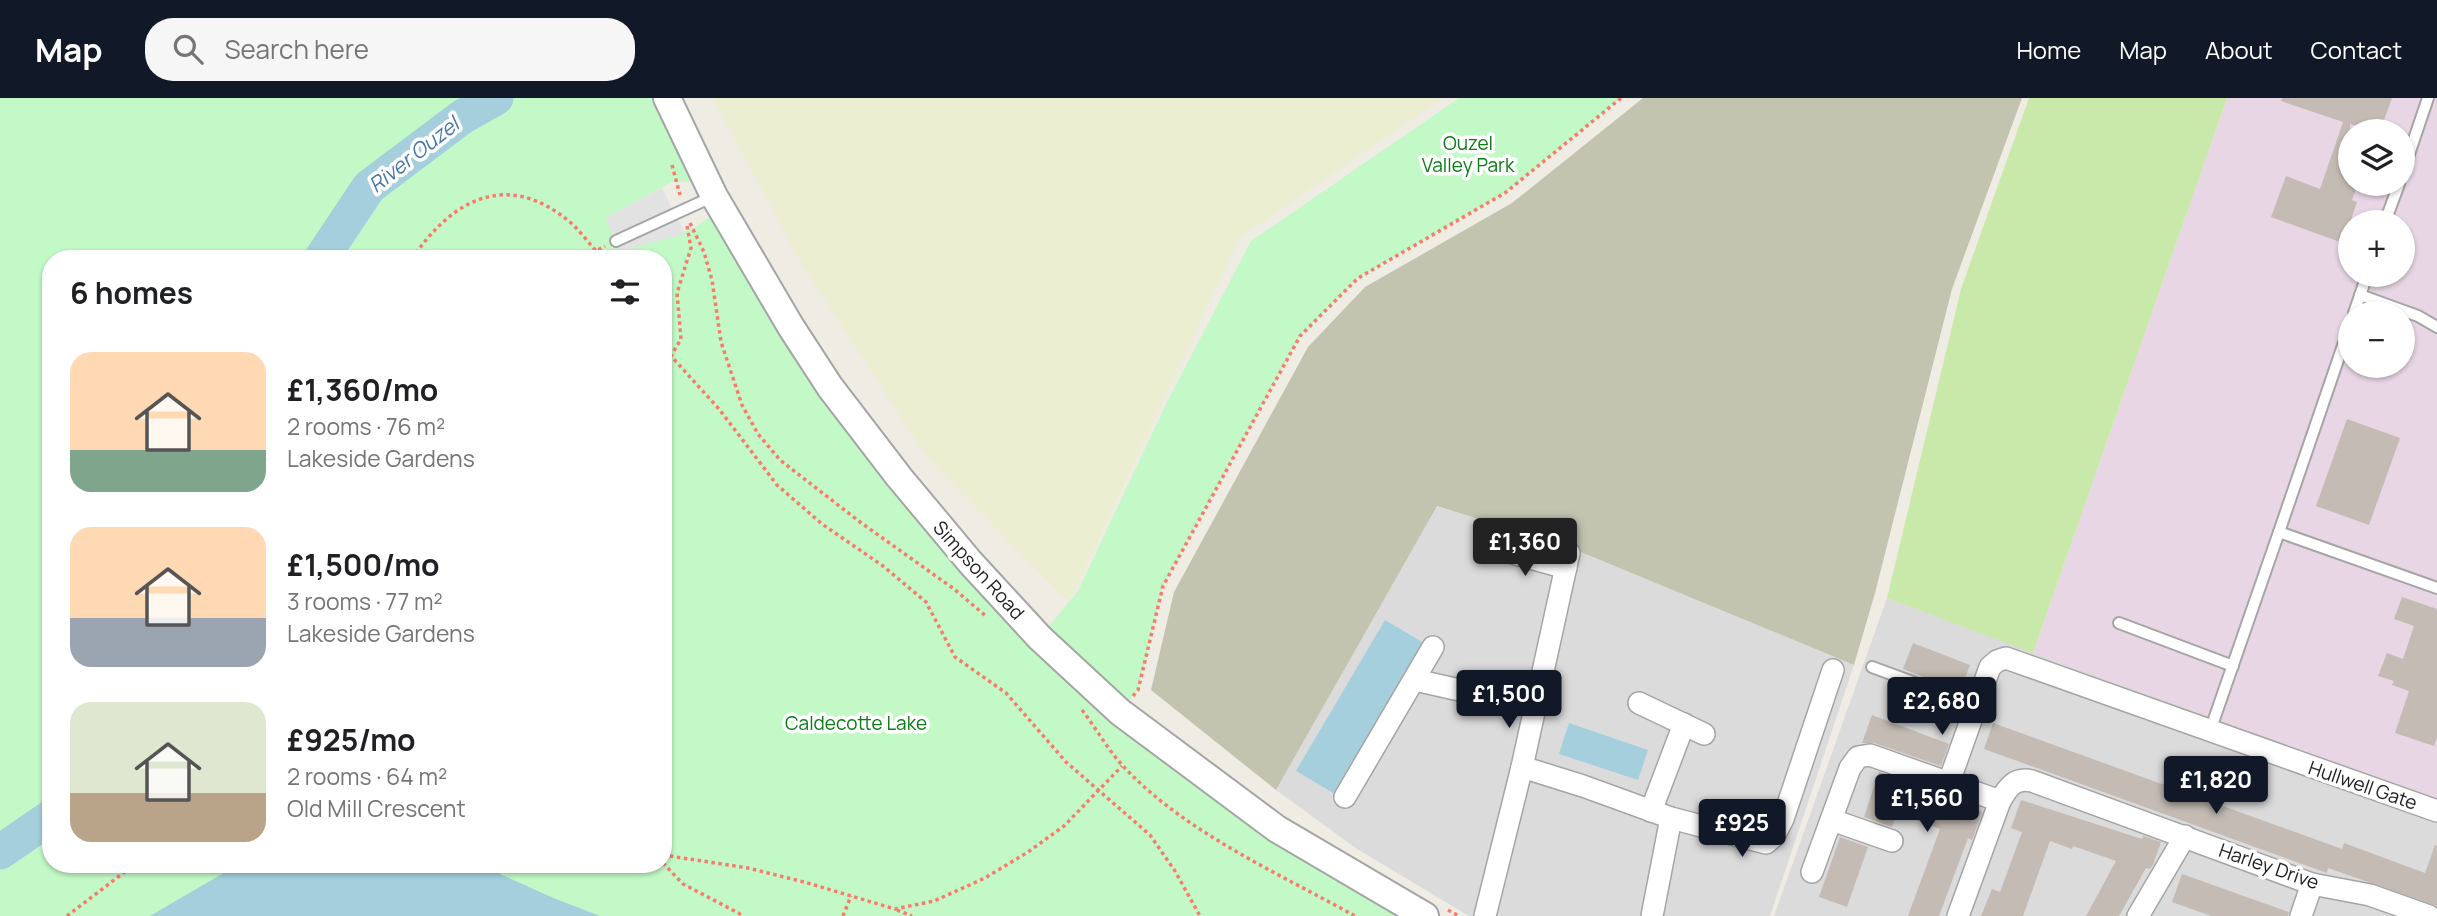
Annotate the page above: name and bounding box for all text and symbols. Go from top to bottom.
search box [145,18,635,81]
text: Map [35,27,103,72]
icon: search [169,30,207,68]
text: Search here [225,31,369,67]
text: Home [2016,33,2081,66]
text: Map [2119,33,2167,66]
text: About [2205,33,2273,66]
text: Contact [2311,33,2402,66]
water label: River Ouzel [362,108,467,198]
map controls [2338,119,2415,378]
button: layers [2338,119,2415,196]
park label: Ouzel Valley Park [1422,130,1515,178]
button: + [2338,210,2415,287]
text: 6 homes [70,272,193,313]
icon: filters [606,273,644,311]
button: − [2338,301,2415,378]
text: £1,360/mo [287,369,438,410]
icon: home [126,380,210,464]
text: 2 rooms · 76 m² [287,410,445,442]
text: Lakeside Gardens [287,442,475,474]
street label: Simpson Road [928,515,1030,625]
pin: £1,360 [1468,518,1582,578]
text: £1,360 [1489,525,1561,557]
text: £1,500/mo [287,544,440,585]
icon: home [126,555,210,639]
text: 3 rooms · 77 m² [287,585,443,617]
text: Lakeside Gardens [287,617,475,649]
pin: £1,500 [1452,670,1566,730]
text: £1,500 [1472,677,1546,709]
pin: £2,680 [1885,678,1999,737]
text: £2,680 [1903,684,1981,716]
park label: Caldecotte Lake [785,710,927,736]
text: £925/mo [287,719,416,760]
icon: home [126,730,210,814]
street label: Hullwell Gate [2305,754,2421,816]
pin: £1,820 [2159,756,2273,816]
text: 2 rooms · 64 m² [287,760,447,792]
text: £1,820 [2180,763,2252,795]
pin: £1,560 [1870,774,1984,834]
text: £1,560 [1891,781,1963,813]
text: Old Mill Crescent [287,792,466,824]
pin: £925 [1701,800,1783,859]
text: £925 [1715,806,1769,838]
street label: Harley Drive [2216,837,2322,895]

